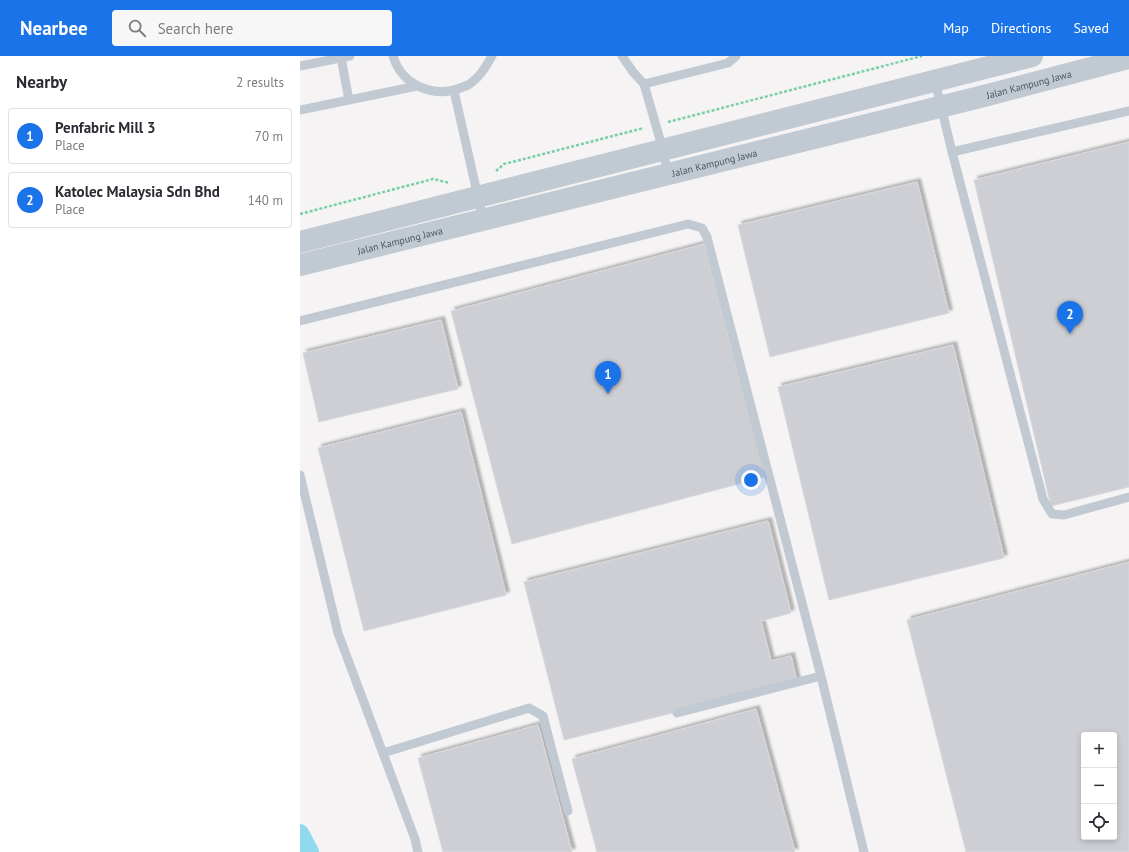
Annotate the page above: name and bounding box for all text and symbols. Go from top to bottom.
search box [112,10,392,46]
text: Nearbee [20,16,88,40]
icon: search [126,17,148,39]
text: Search here [158,19,233,38]
text: Map [943,19,969,37]
text: Directions [991,19,1051,37]
text: Saved [1073,19,1109,37]
street label: Jalan Kampung Jawa [984,67,1073,102]
text: Nearby [16,71,67,93]
text: 2 results [236,74,284,91]
text: Penfabric Mill 3 [55,118,156,137]
text: 1 [26,128,34,145]
text: 70 m [255,128,283,145]
text: Place [55,137,85,154]
street label: Jalan Kampung Jawa [670,146,759,180]
text: Katolec Malaysia Sdn Bhd [55,182,220,201]
text: 2 [26,192,34,209]
text: 140 m [248,192,283,209]
text: Place [55,201,85,218]
street label: Jalan Kampung Jawa [355,224,444,258]
pin: 2 [1057,301,1083,334]
pin: 1 [595,361,621,394]
your location [741,470,761,490]
map controls [1081,732,1117,840]
button: + [1081,732,1117,768]
button: − [1081,768,1117,804]
button: locate [1081,804,1117,840]

